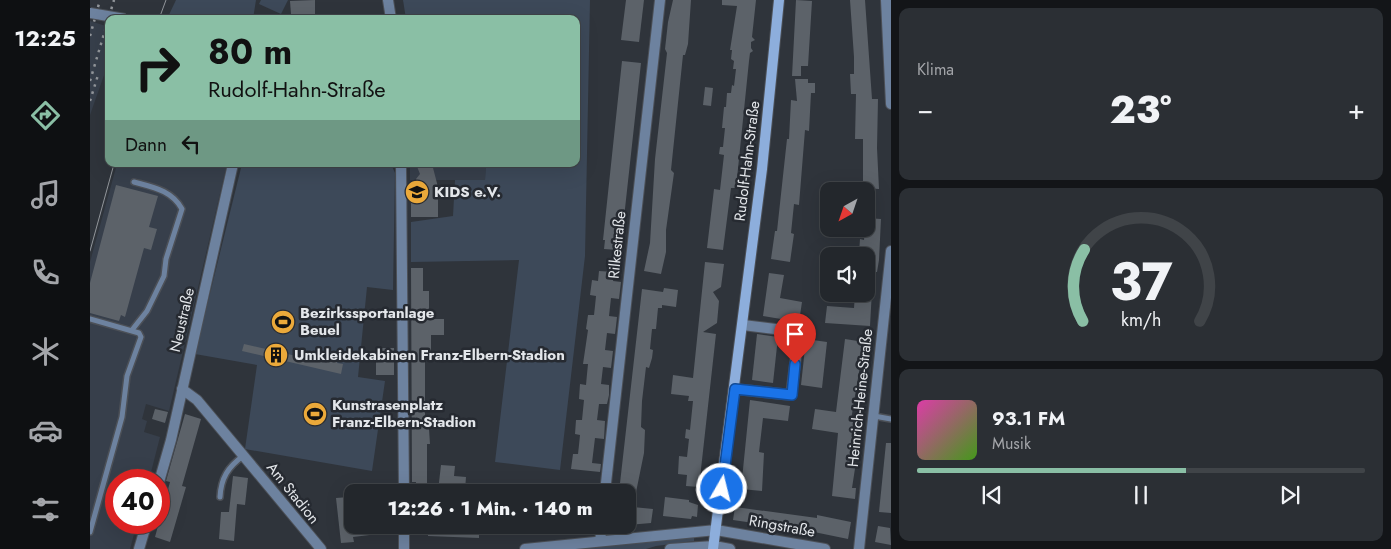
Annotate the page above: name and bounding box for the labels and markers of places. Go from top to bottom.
school or university icon: KIDS e.V. [404,179,430,205]
place label: KIDS e.V. [434,181,501,203]
place label: Bezirkssportanlage Beuel [300,302,435,341]
sports icon: Bezirkssportanlage Beuel [270,309,296,335]
pin [774,313,816,364]
building icon: Umkleidekabinen Franz-Elbern-Stadion [263,342,289,368]
place label: Umkleidekabinen Franz-Elbern-Stadion [294,344,565,366]
place label: Kunstrasenplatz Franz-Elbern-Stadion [332,394,476,433]
sports icon: Kunstrasenplatz Franz-Elbern-Stadion [302,401,328,427]

